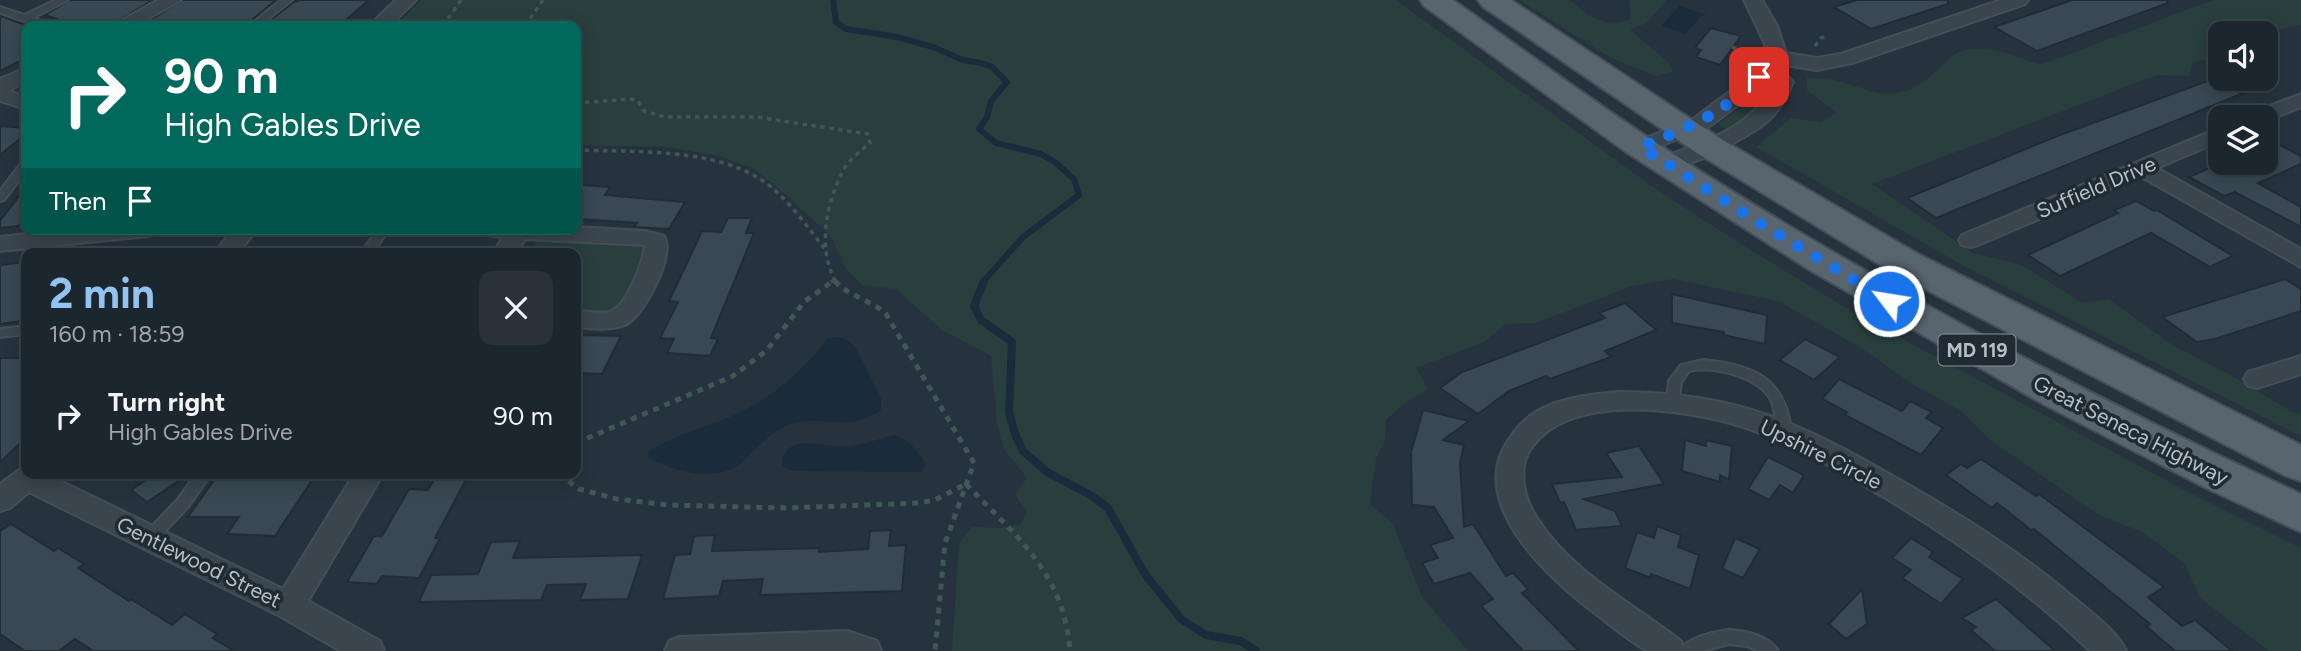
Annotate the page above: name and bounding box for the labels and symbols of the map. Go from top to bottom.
pin [1729,47,1789,107]
street label: Suffield Drive [2033,151,2159,223]
position arrow [1852,264,1926,338]
road number: MD 119 [1938,334,2016,366]
street label: Great Seneca Highway [2029,370,2233,490]
street label: Upshire Circle [1756,414,1886,494]
street label: Gentlewood Street [113,511,285,613]

